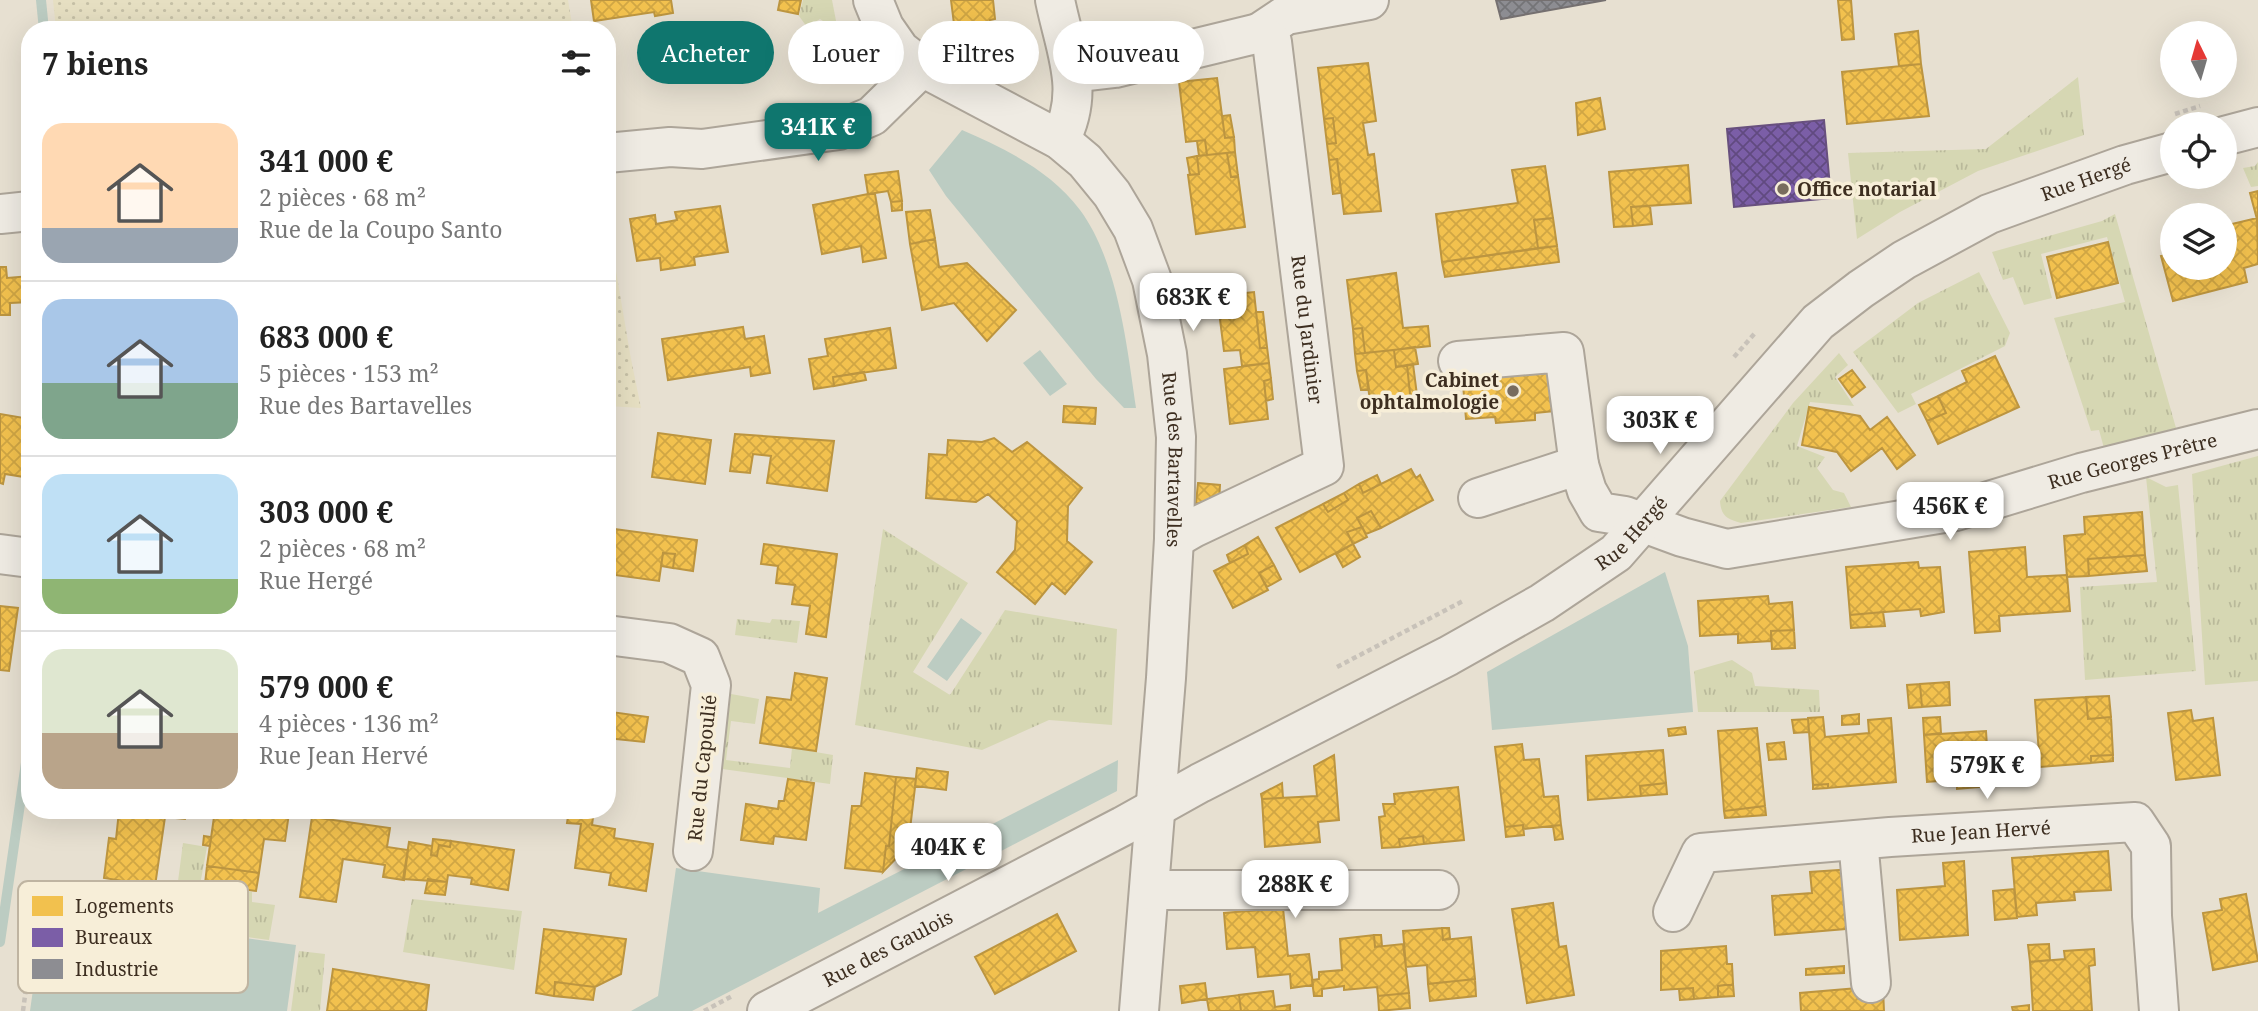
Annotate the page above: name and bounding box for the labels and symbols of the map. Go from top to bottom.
north arrow [2160,21,2236,98]
pin: 341K € [761,104,875,163]
street label: Rue Hergé [2037,151,2134,207]
place label: Office notarial [1797,176,1937,202]
marker: Office notarial [1775,181,1791,197]
street label: Rue du Jardinier [1285,253,1329,406]
pin: 683K € [1136,274,1250,333]
place label: Cabinet ophtalmologie [1360,367,1499,415]
street label: Rue des Bartavelles [1156,370,1189,548]
marker: Cabinet ophtalmologie [1505,383,1521,399]
pin: 303K € [1603,396,1717,456]
street label: Rue Georges Prêtre [2045,427,2220,495]
pin: 456K € [1893,482,2007,542]
street label: Rue Hergé [1590,490,1673,576]
street label: Rue du Capoulié [681,693,723,843]
pin: 579K € [1930,742,2044,801]
street label: Rue Jean Hervé [1910,814,2051,849]
pin: 404K € [891,824,1005,883]
pin: 288K € [1238,860,1352,920]
legend [18,881,248,993]
text: Logements [75,893,174,919]
street label: Rue des Gaulois [818,904,957,993]
text: Bureaux [75,924,152,950]
text: Industrie [75,956,158,982]

